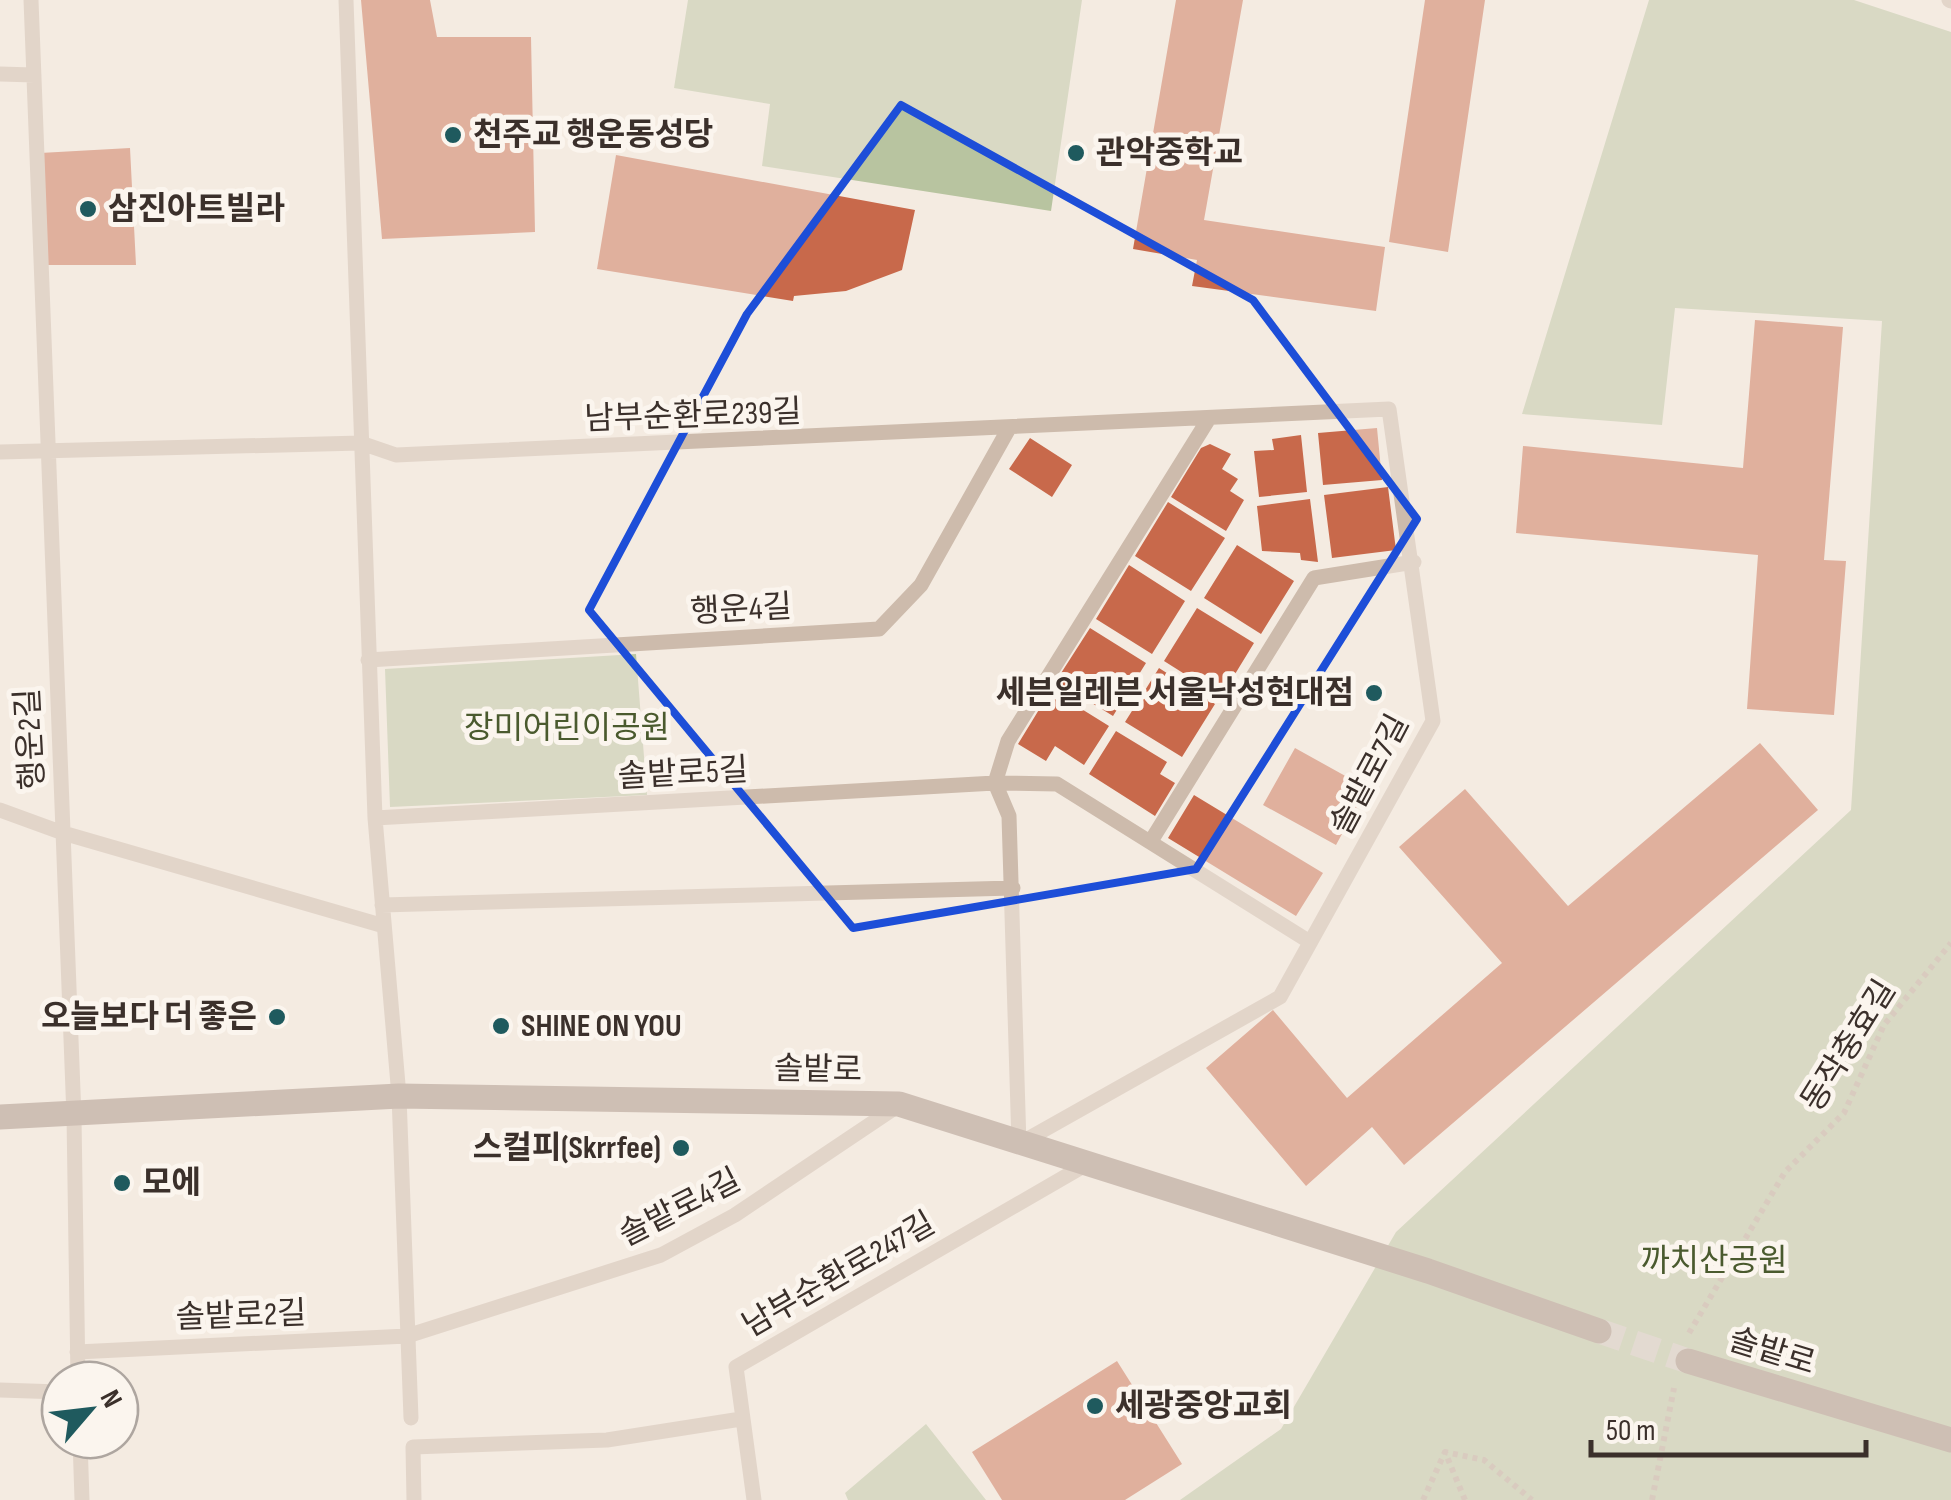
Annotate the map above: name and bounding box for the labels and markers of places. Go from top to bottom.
place label: 천주교 행운동성당 [473,116,714,155]
marker: 천주교 행운동성당 [442,124,464,146]
place label: 관악중학교 [1096,134,1243,173]
marker: 관악중학교 [1065,142,1087,164]
place label: 삼진아트빌라 [108,190,285,229]
marker: 삼진아트빌라 [77,198,99,220]
place label: 세븐일레븐 서울낙성현대점 [996,674,1354,713]
marker: 세븐일레븐 서울낙성현대점 [1363,682,1385,704]
place label: 오늘보다 더 좋은 [41,998,257,1037]
marker: 오늘보다 더 좋은 [266,1006,288,1028]
place label: SHINE ON YOU [521,1007,682,1046]
marker: SHINE ON YOU [490,1015,512,1037]
place label: 스컬피(Skrrfee) [473,1129,661,1168]
marker: 스컬피(Skrrfee) [670,1137,692,1159]
place label: 모에 [142,1164,201,1203]
marker: 모에 [111,1172,133,1194]
place label: 세광중앙교회 [1115,1387,1292,1426]
marker: 세광중앙교회 [1084,1395,1106,1417]

